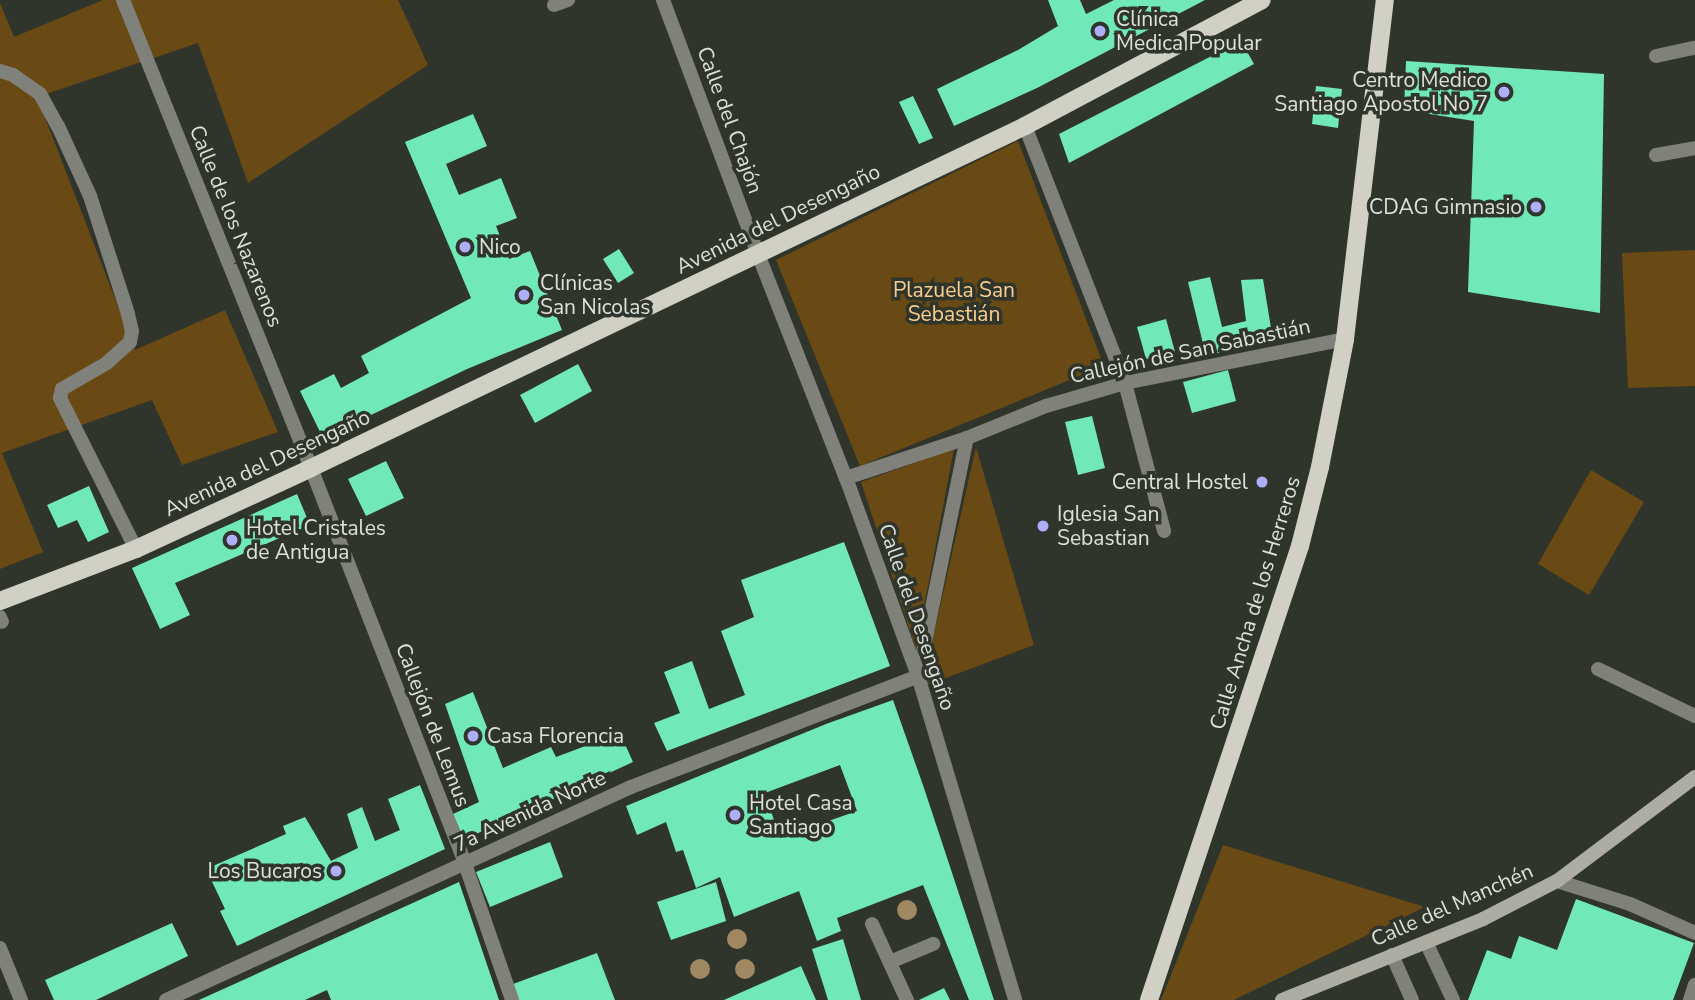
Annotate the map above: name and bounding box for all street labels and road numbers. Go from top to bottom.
street label: Calle del Chajón [692,43,768,197]
street label: Calle de los Nazarenos [184,121,288,331]
street label: Avenida del Desengaño [672,159,884,279]
street label: Callejón de San Sabastián [1067,313,1313,389]
street label: Avenida del Desengaño [160,404,374,522]
street label: Calle Ancha de los Herreros [1204,473,1306,733]
street label: Calle del Desengaño [873,520,961,714]
street label: Callejón de Lemus [390,639,476,811]
street label: 7a Avenida Norte [450,765,610,857]
street label: Calle del Manchén [1367,858,1537,952]

